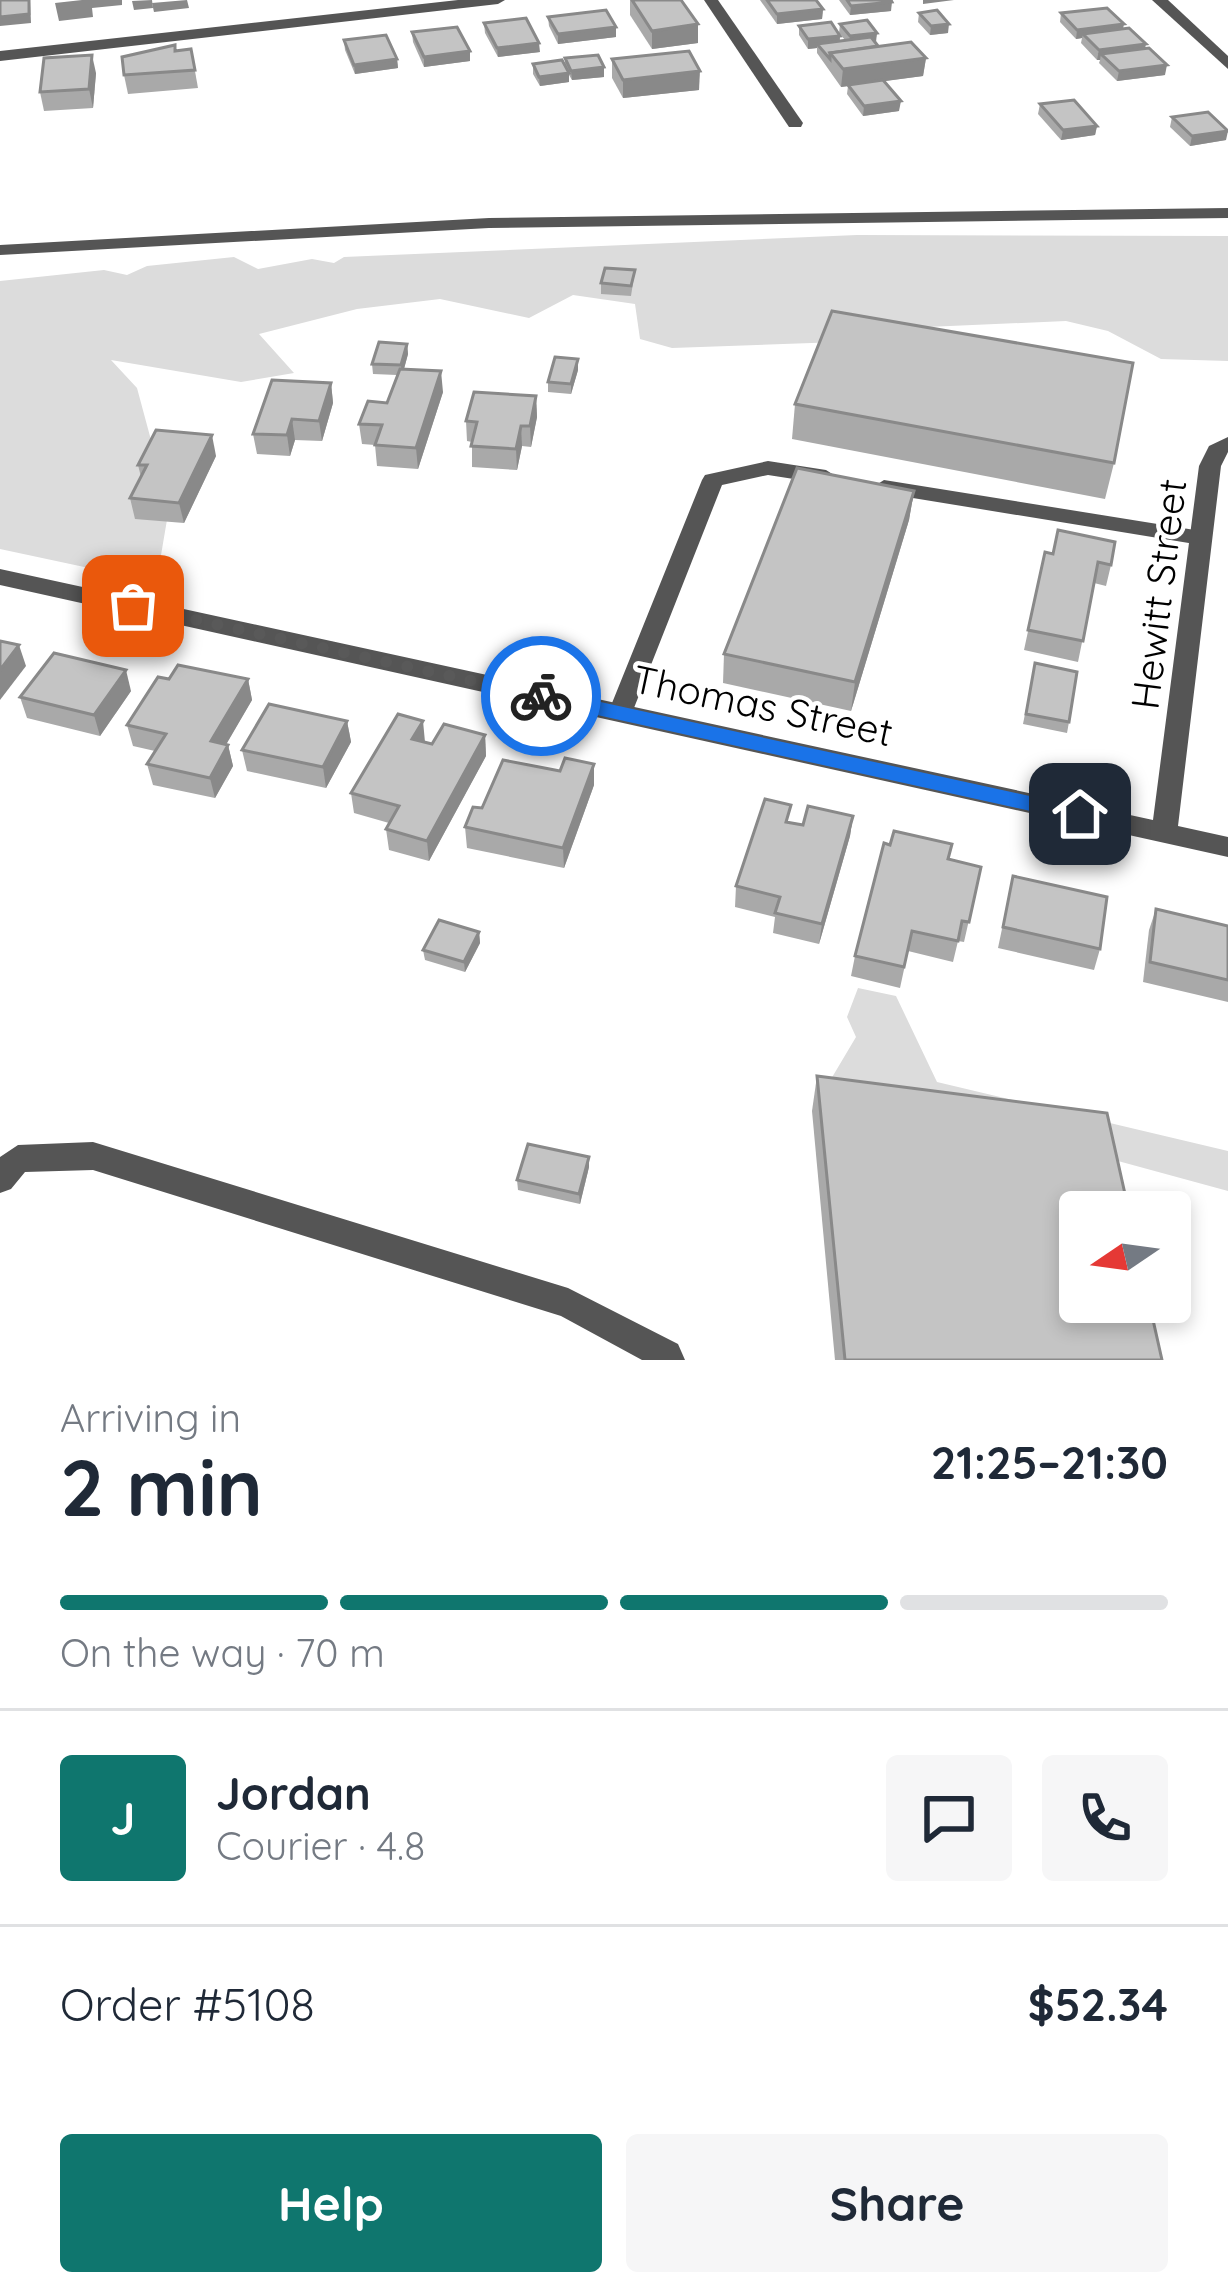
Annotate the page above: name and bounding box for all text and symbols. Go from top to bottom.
street label: Hewitt Street [1120,476,1196,712]
pin [82,555,184,657]
icon: bag [100,573,166,639]
courier [481,636,601,756]
street label: Thomas Street [629,654,897,756]
icon: bike [508,663,574,729]
pin [1029,763,1131,865]
icon: home [1047,781,1113,847]
north arrow [1059,1191,1191,1323]
map controls [1059,1191,1191,1323]
text: Arriving in [60,1393,241,1442]
text: 21:25–21:30 [931,1434,1168,1490]
text: 2 min [60,1438,263,1536]
text: On the way · 70 m [60,1628,385,1677]
button: chat [886,1755,1012,1881]
button: phone [1042,1755,1168,1881]
text: Jordan [216,1765,371,1821]
text: J [111,1790,135,1846]
text: Courier · 4.8 [216,1821,425,1870]
text: Order #5108 [60,1976,315,2032]
text: $52.34 [1028,1976,1168,2032]
button: Help [60,2134,602,2272]
button: Share [626,2134,1168,2272]

